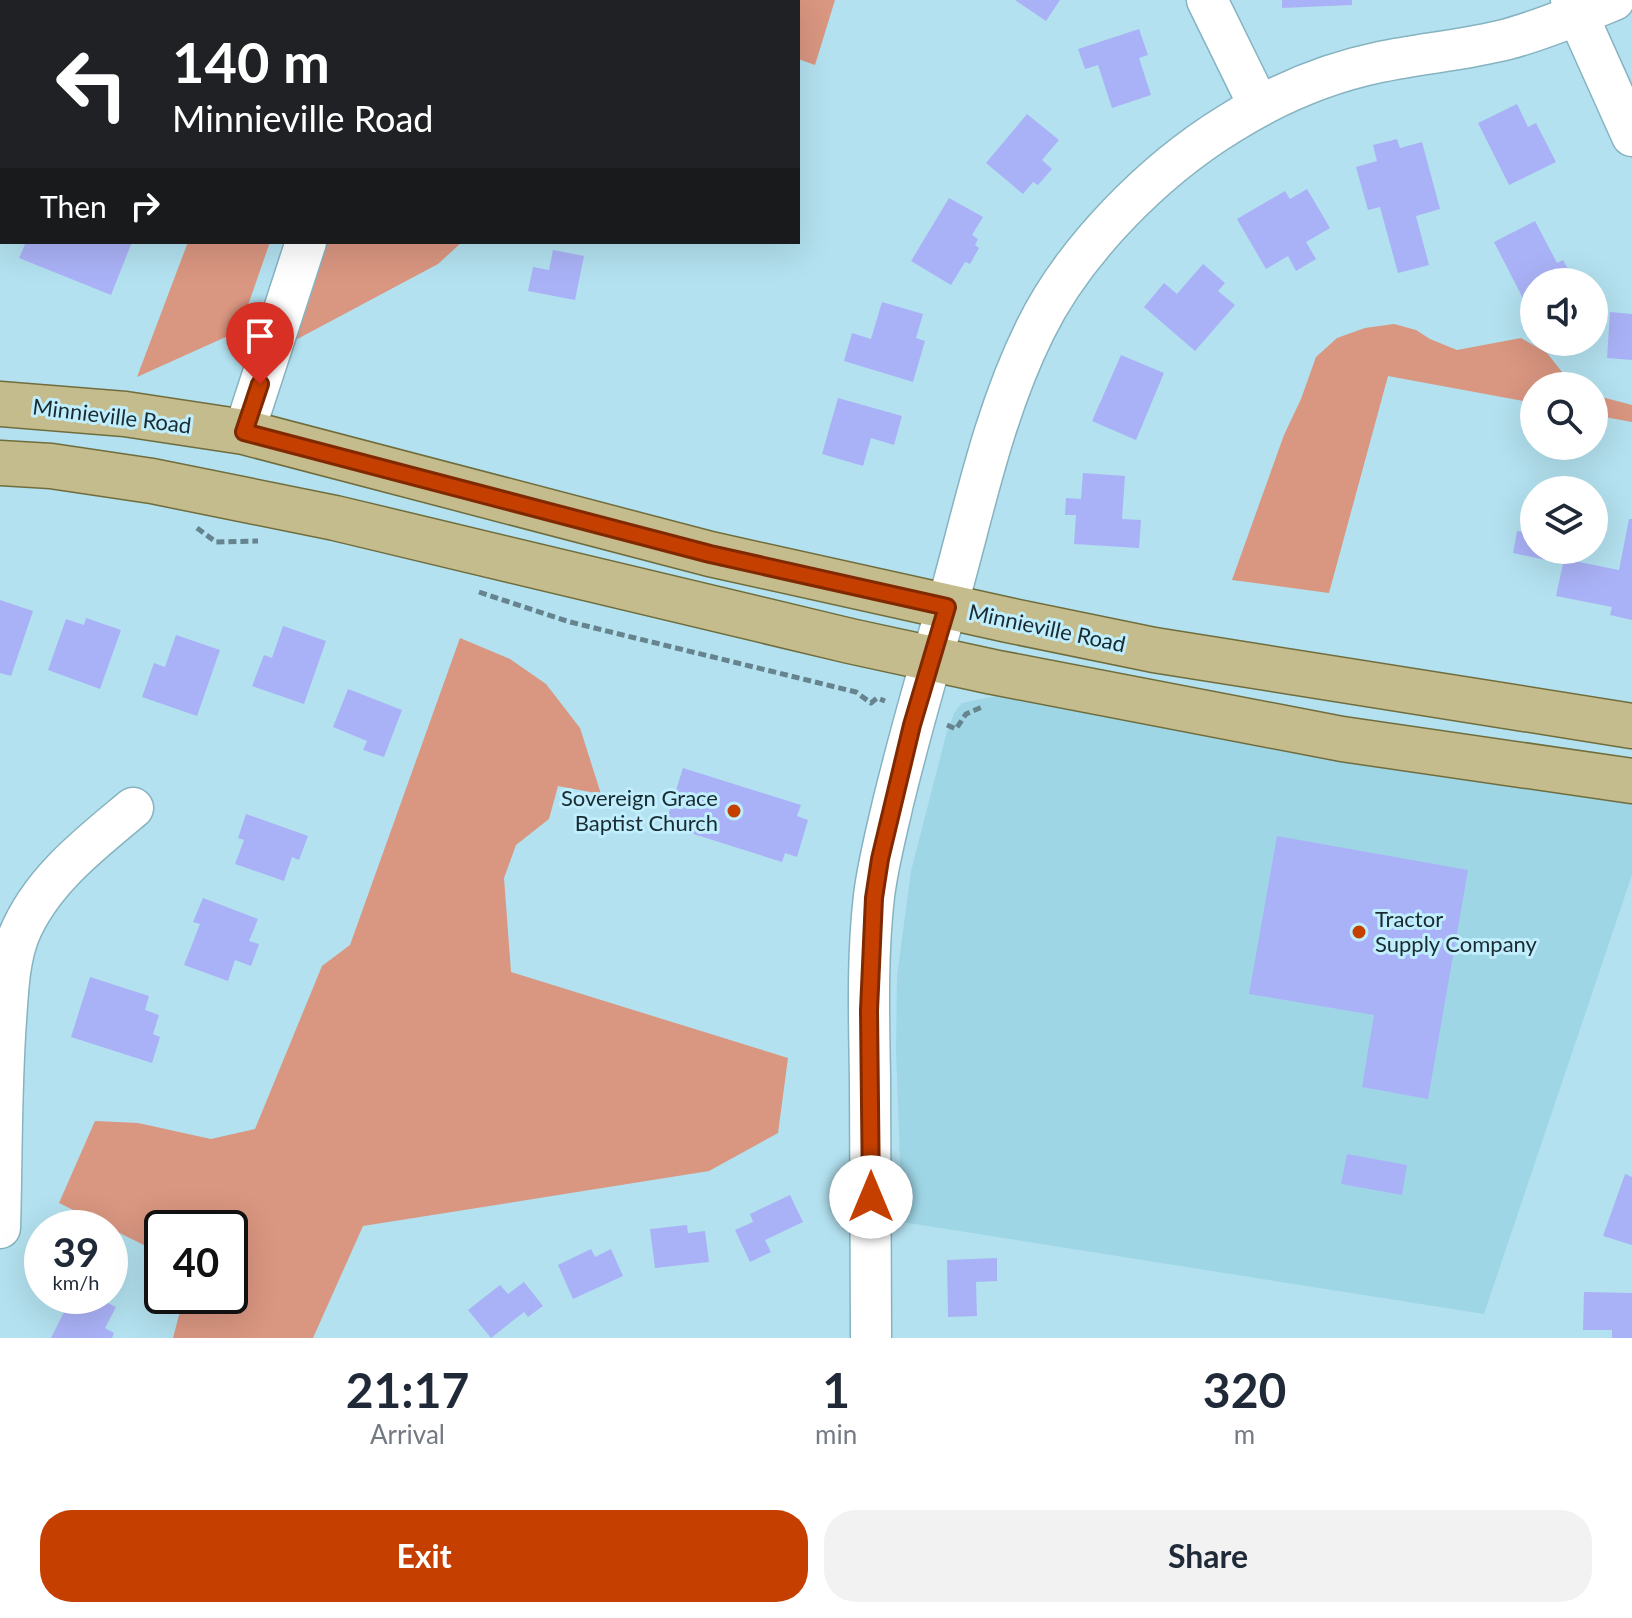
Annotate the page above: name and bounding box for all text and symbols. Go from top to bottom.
text: 140 m [172,28,330,95]
icon: left [40,32,144,136]
text: Minnieville Road [172,96,434,140]
icon: right [123,184,167,228]
text: Then [40,188,107,224]
map controls [1520,268,1608,564]
button: sound [1520,268,1608,356]
pin [226,302,294,384]
icon: arrive [238,314,282,358]
button: search [1520,372,1608,460]
street label: Minnieville Road [31,392,193,439]
button: layers [1520,476,1608,564]
street label: Minnieville Road [966,598,1128,657]
place label: Sovereign Grace Baptist Church [561,784,718,836]
marker: Sovereign Grace Baptist Church [725,802,743,820]
place label: Tractor Supply Company [1375,905,1538,957]
marker: Tractor Supply Company [1350,923,1368,941]
position arrow [829,1155,913,1239]
speed limit sign: 40 [144,1210,248,1314]
text: 39 [53,1228,99,1276]
text: km/h [53,1270,99,1294]
text: 21:17 [346,1361,469,1418]
text: 1 [822,1361,850,1418]
text: 320 [1203,1361,1286,1418]
text: Arrival [370,1418,445,1450]
text: min [815,1418,857,1450]
text: m [1234,1418,1255,1450]
button: Exit [40,1510,808,1602]
button: Share [824,1510,1592,1602]

